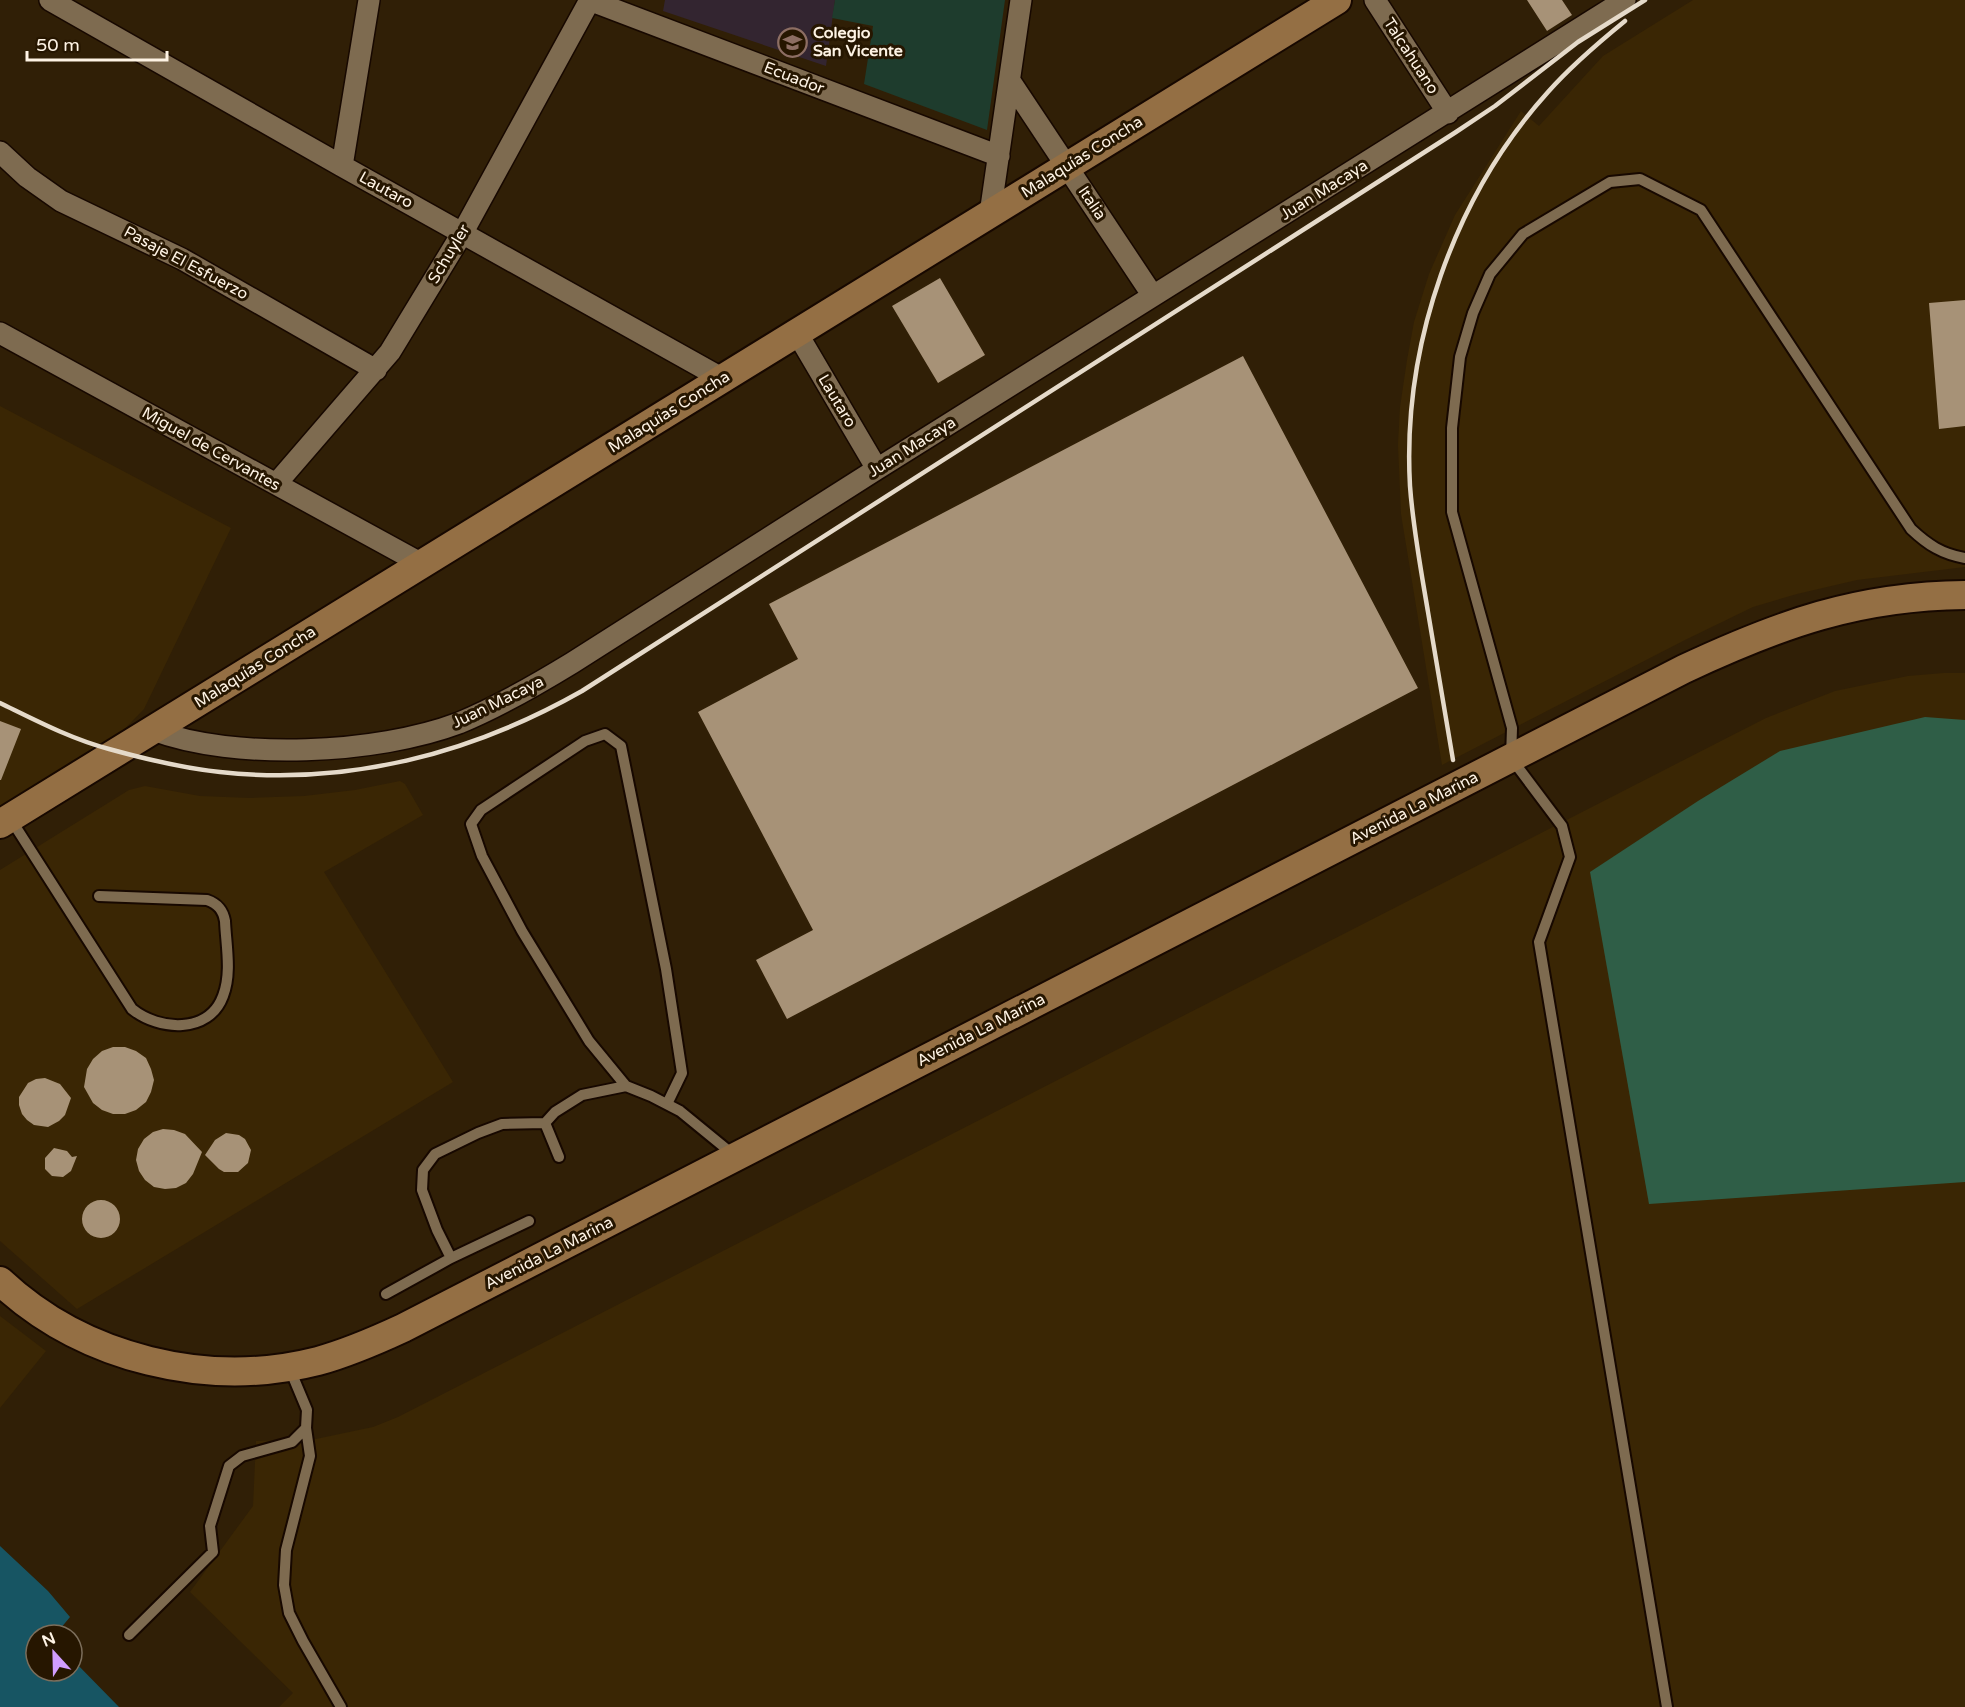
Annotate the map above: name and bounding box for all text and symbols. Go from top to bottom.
street label: Talcahuano [1379,14,1443,98]
place label: Colegio San Vicente [813,23,903,61]
scale bar [27,24,166,62]
school or university icon: Colegio San Vicente [776,26,808,58]
text: 50 m [36,34,80,56]
street label: Ecuador [761,57,828,99]
street label: Malaquías Concha [1017,112,1147,202]
street label: Juan Macaya [1277,155,1371,225]
street label: Lautaro [356,167,416,213]
street label: Italia [1074,182,1110,224]
street label: Schuyler [424,220,475,287]
street label: Pasaje El Esfuerzo [120,222,252,304]
street label: Malaquías Concha [604,367,734,457]
street label: Lautaro [813,371,861,431]
street label: Miguel de Cervantes [138,403,284,495]
street label: Juan Macaya [865,412,959,482]
street label: Malaquías Concha [190,622,320,712]
street label: Juan Macaya [449,671,547,733]
street label: Avenida La Marina [1346,767,1482,849]
street label: Avenida La Marina [913,989,1049,1071]
street label: Avenida La Marina [481,1212,617,1294]
north arrow [24,1623,84,1683]
text: N [39,1628,58,1652]

